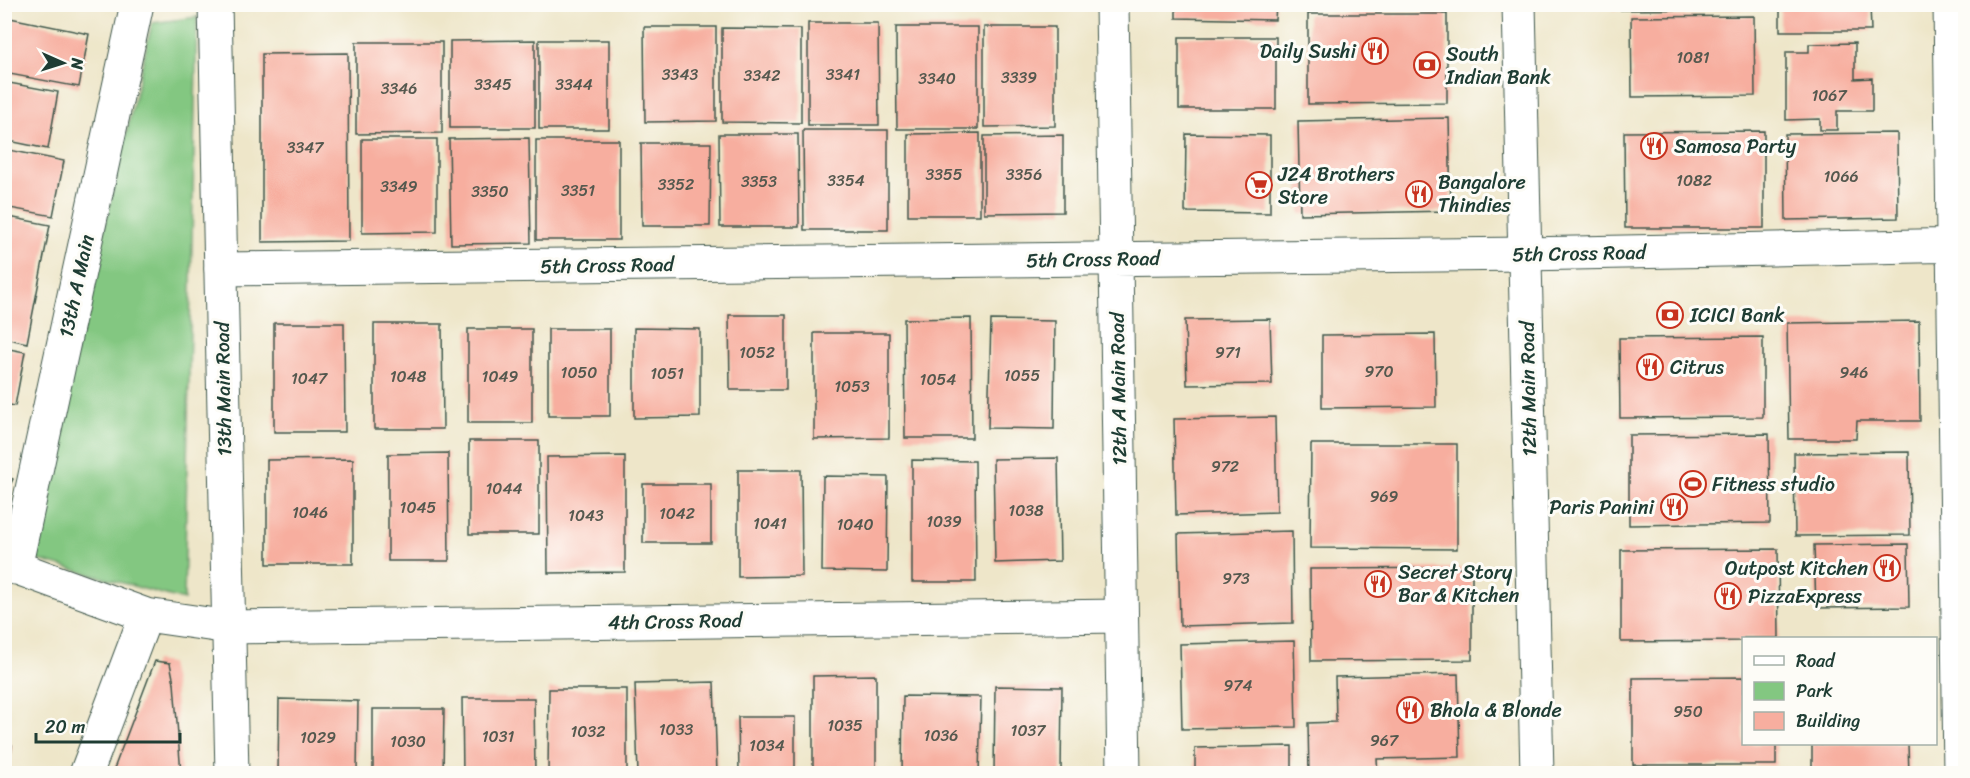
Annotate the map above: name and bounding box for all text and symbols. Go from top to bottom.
north arrow [33,33,93,93]
place label: Daily Sushi [1260,34,1357,69]
restaurant icon: Daily Sushi [1360,36,1390,66]
place label: South Indian Bank [1445,37,1551,95]
house number: 1081 [1676,43,1710,72]
bank icon: South Indian Bank [1412,50,1442,80]
text: N [63,56,92,71]
house number: 3343 [662,60,698,89]
house number: 3341 [826,60,860,89]
house number: 3342 [744,61,780,90]
house number: 3339 [1001,63,1037,92]
house number: 3340 [918,64,956,93]
house number: 3345 [474,70,512,99]
house number: 3344 [555,70,593,99]
house number: 3346 [381,74,417,103]
house number: 1067 [1811,81,1847,110]
place label: Samosa Party [1674,129,1797,164]
restaurant icon: Samosa Party [1639,131,1669,161]
house number: 3347 [287,133,324,162]
place label: J24 Brothers Store [1277,157,1395,215]
house number: 3355 [925,160,963,189]
house number: 3356 [1006,160,1042,189]
house number: 1066 [1823,162,1859,191]
place label: Bangalore Thindies [1438,165,1526,223]
house number: 3354 [827,166,865,195]
house number: 1082 [1676,166,1712,195]
house number: 3353 [741,167,777,196]
house number: 3352 [658,170,694,199]
supermarket icon: J24 Brothers Store [1244,170,1274,200]
house number: 3349 [380,172,418,201]
house number: 3351 [561,176,595,205]
house number: 3350 [471,177,509,206]
restaurant icon: Bangalore Thindies [1404,179,1434,209]
street label: 13th A Main [48,231,105,341]
street label: 5th Cross Road [1512,235,1648,272]
street label: 5th Cross Road [1026,241,1162,278]
street label: 5th Cross Road [540,247,676,284]
place label: ICICI Bank [1689,298,1785,333]
bank icon: ICICI Bank [1655,300,1685,330]
street label: 12th A Main Road [1100,311,1137,466]
street label: 13th Main Road [205,320,242,457]
street label: 12th Main Road [1510,320,1547,457]
house number: 1052 [739,338,775,367]
house number: 971 [1215,338,1241,367]
place label: Citrus [1670,350,1725,385]
restaurant icon: Citrus [1635,352,1665,382]
house number: 970 [1364,357,1394,386]
house number: 1050 [561,358,597,387]
house number: 946 [1840,358,1868,387]
house number: 1051 [650,359,684,388]
house number: 1055 [1004,361,1040,390]
house number: 1048 [390,362,427,391]
house number: 1049 [482,362,519,391]
house number: 1047 [291,364,328,393]
house number: 1054 [920,365,956,394]
house number: 1053 [834,372,870,401]
house number: 972 [1211,452,1239,481]
place label: Fitness studio [1712,467,1835,502]
sports icon: Fitness studio [1678,469,1708,499]
house number: 1044 [486,474,522,503]
house number: 969 [1370,482,1399,511]
place label: Paris Panini [1549,490,1655,525]
restaurant icon: Paris Panini [1659,492,1689,522]
house number: 1045 [400,493,437,522]
house number: 1038 [1008,496,1044,525]
house number: 1046 [292,498,328,527]
house number: 1042 [659,499,695,528]
house number: 1043 [568,501,604,530]
house number: 1039 [926,507,962,536]
house number: 1041 [753,509,787,538]
house number: 1040 [836,510,874,539]
place label: Outpost Kitchen [1725,551,1868,586]
restaurant icon: Outpost Kitchen [1872,553,1902,583]
place label: Secret Story Bar & Kitchen [1398,555,1519,613]
house number: 973 [1222,564,1250,593]
restaurant icon: Secret Story Bar & Kitchen [1363,569,1393,599]
place label: PizzaExpress [1748,579,1863,614]
restaurant icon: PizzaExpress [1713,581,1743,611]
street label: 4th Cross Road [608,603,744,640]
legend [1742,637,1937,745]
text: Road [1796,645,1836,677]
house number: 974 [1224,671,1252,700]
text: Park [1796,675,1833,707]
place label: Bhola & Blonde [1430,693,1562,728]
restaurant icon: Bhola & Blonde [1395,695,1425,725]
house number: 950 [1673,697,1703,726]
text: Building [1796,705,1860,737]
scale bar [36,706,180,744]
text: 20 m [45,711,85,743]
house number: 1035 [827,711,863,740]
house number: 1033 [659,715,693,744]
house number: 1037 [1011,716,1046,745]
house number: 1032 [571,717,606,746]
house number: 1036 [924,721,958,750]
house number: 1031 [482,722,514,751]
house number: 1029 [300,723,336,752]
house number: 967 [1370,726,1399,755]
house number: 1030 [390,727,426,756]
house number: 1034 [749,731,785,760]

